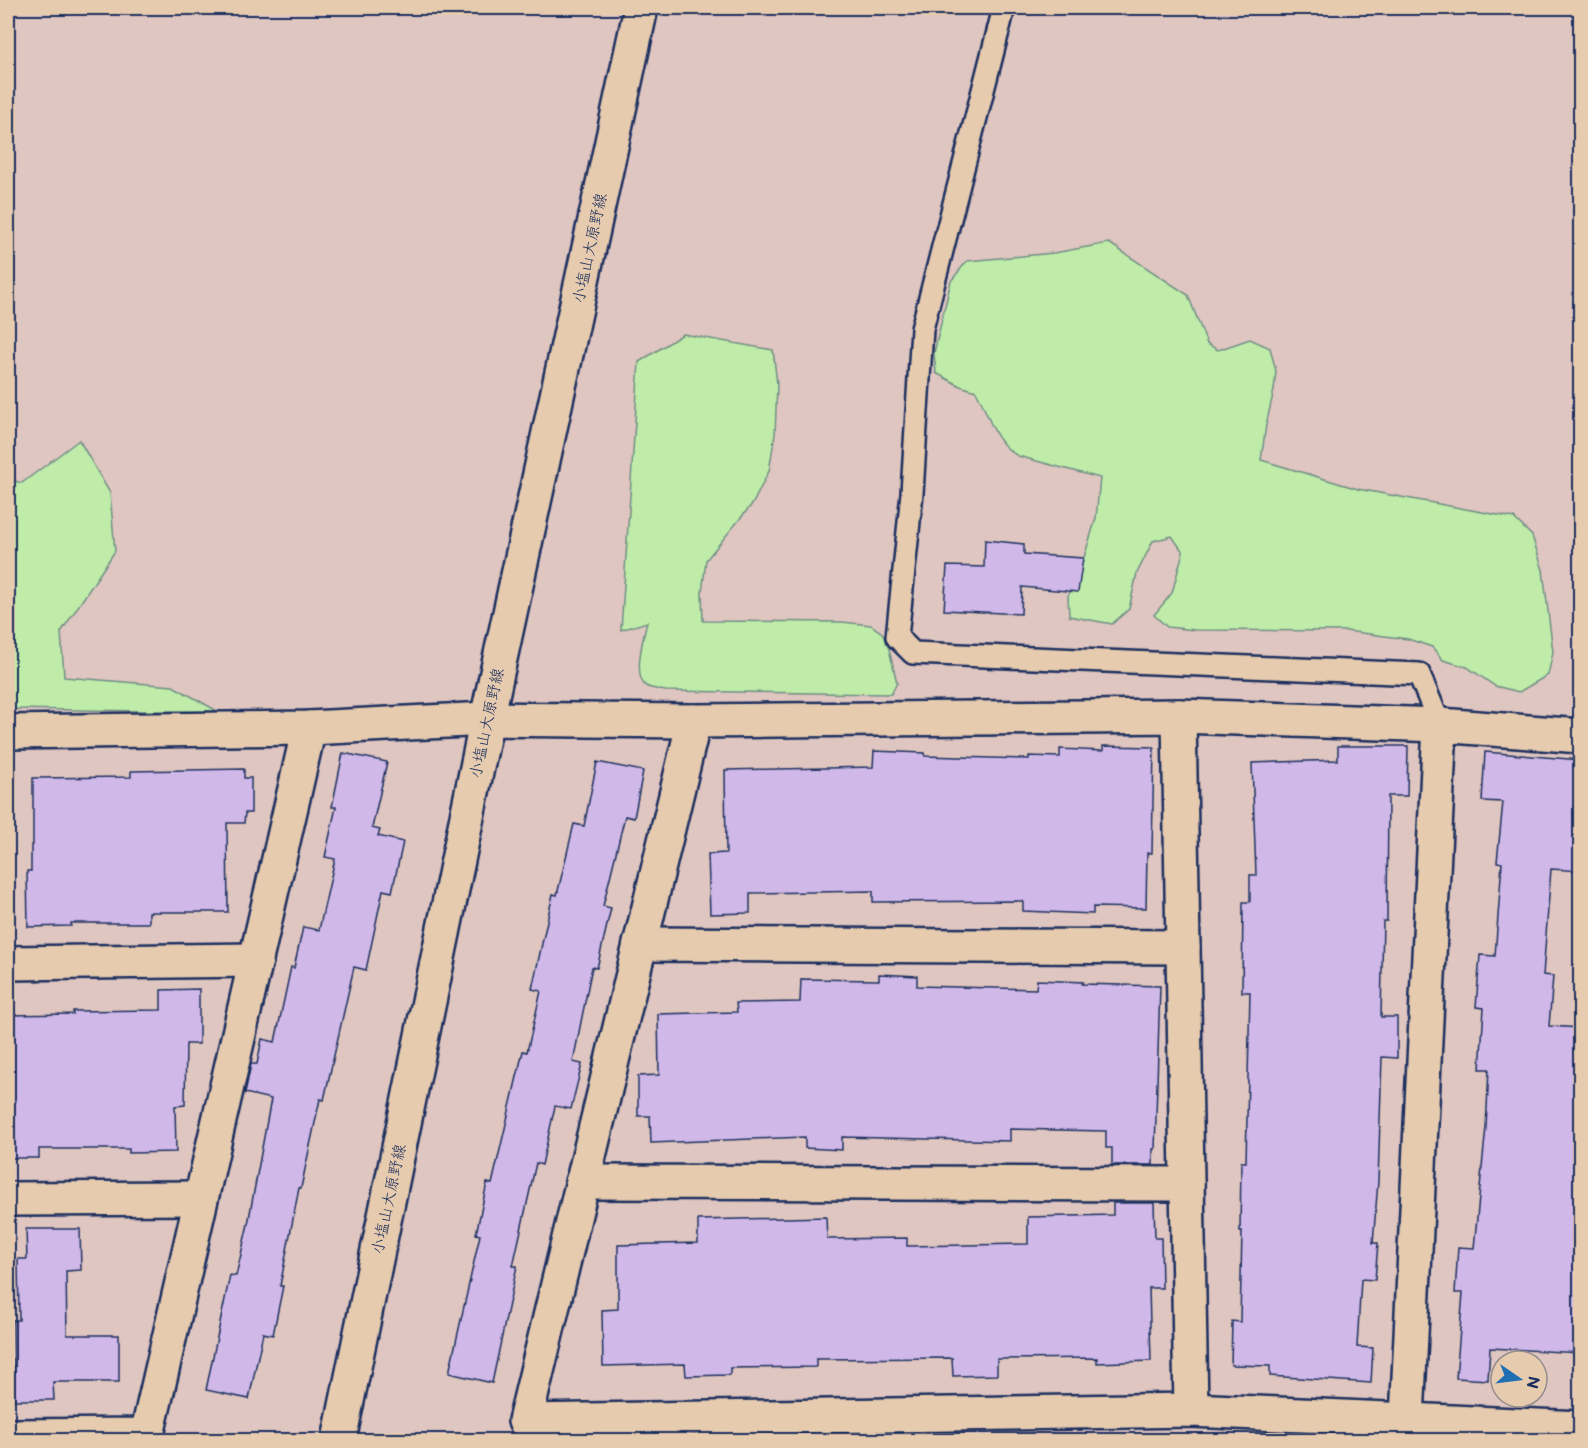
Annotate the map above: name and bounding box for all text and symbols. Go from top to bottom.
street label: 小塩山大原野線 [570,192,611,305]
street label: 小塩山大原野線 [467,667,508,780]
street label: 小塩山大原野線 [369,1143,410,1256]
north arrow [1489,1349,1549,1409]
text: N [1521,1374,1543,1390]

